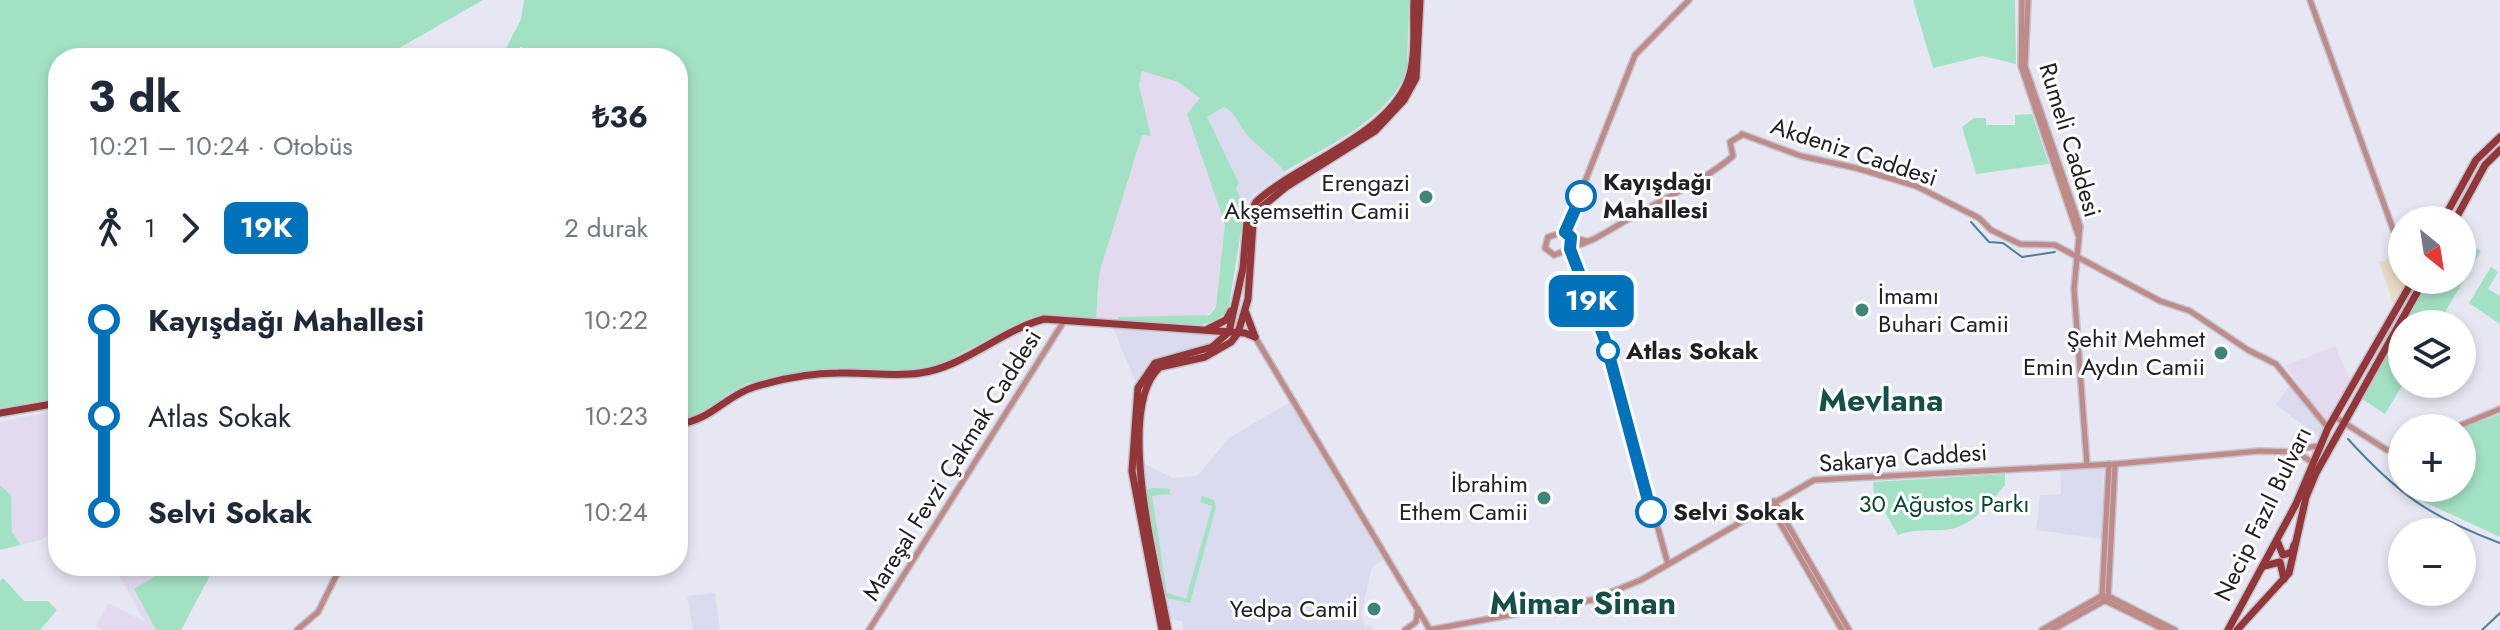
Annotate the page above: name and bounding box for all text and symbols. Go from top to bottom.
street label: Rumeli Caddesi [2030,58,2111,221]
text: 3 dk [88,65,181,129]
text: ₺36 [592,95,648,138]
street label: Akdeniz Caddesi [1766,108,1942,195]
text: 10:21 – 10:24 · Otobüs [88,127,353,165]
place label: Kayışdağı Mahallesi [1603,164,1712,227]
place label: Erengazi Akşemsettin Camii [1224,165,1410,228]
marker: Kayışdağı Mahallesi [1566,181,1596,211]
marker: Erengazi Akşemsettin Camii [1417,188,1435,206]
icon: walk [88,206,132,250]
icon: forward [168,206,212,250]
north arrow [2388,206,2476,294]
map controls [2388,206,2476,606]
text: 19K [240,207,292,248]
text: 1 [144,209,156,247]
text: 2 durak [564,209,648,247]
line badge: 19K [1545,275,1637,327]
place label: İmamı Buhari Camii [1878,278,2009,341]
text: 19K [1565,280,1617,321]
text: Kayışdağı Mahallesi [148,299,424,342]
text: 10:22 [583,301,648,339]
marker: İmamı Buhari Camii [1853,301,1871,319]
button: layers [2388,310,2476,398]
place label: Şehit Mehmet Emin Aydın Camii [2023,321,2205,384]
street label: Mareşal Fevzi Çakmak Caddesi [853,322,1050,607]
place label: Atlas Sokak [1625,333,1759,368]
marker: Atlas Sokak [1597,340,1619,362]
marker: Şehit Mehmet Emin Aydın Camii [2212,344,2230,362]
district label: Mevlana [1819,377,1943,423]
text: Atlas Sokak [148,395,291,438]
text: 10:23 [584,397,648,435]
button: + [2388,414,2476,502]
street label: Necip Fazıl Bulvarı [2205,421,2320,607]
street label: Sakarya Caddesi [1818,434,1988,481]
place label: İbrahim Ethem Camii [1399,466,1528,529]
park label: 30 Ağustos Parkı [1858,486,2030,521]
marker: İbrahim Ethem Camii [1535,489,1553,507]
text: Selvi Sokak [148,491,312,534]
text: 10:24 [583,493,648,531]
place label: Selvi Sokak [1673,494,1805,529]
marker: Selvi Sokak [1636,497,1666,527]
button: − [2388,518,2476,606]
district label: Mimar Sinan [1490,580,1676,626]
place label: Yedpa Camiİ [1230,591,1358,626]
marker: Yedpa Camiİ [1365,600,1383,618]

